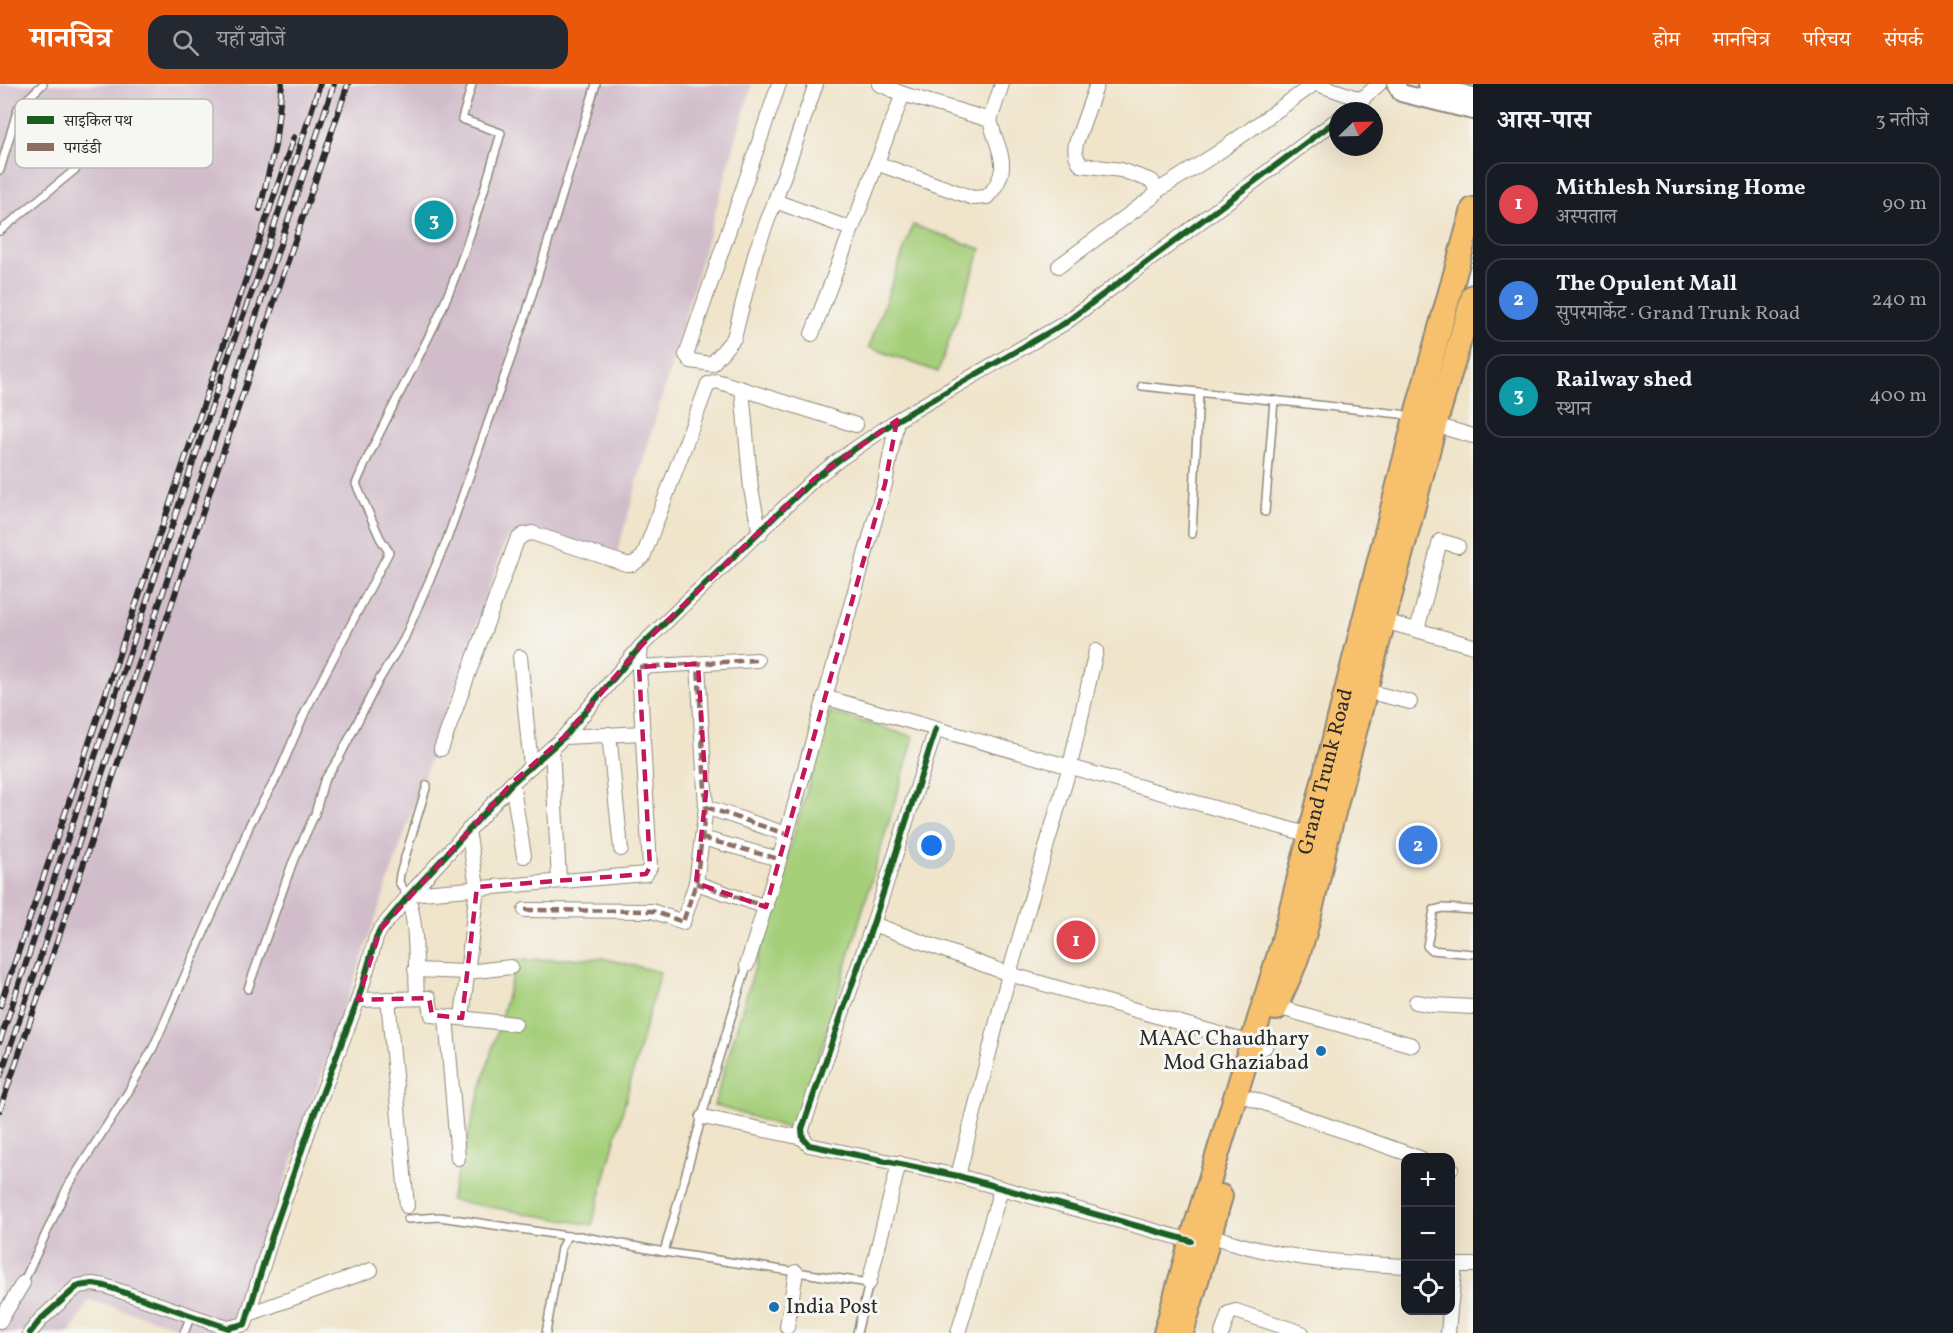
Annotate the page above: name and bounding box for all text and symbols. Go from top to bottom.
search box [148,15,568,69]
text: मानचित्र [30,20,112,59]
text: यहाँ खोजें [217,25,285,56]
icon: search [169,26,202,59]
text: होम [1653,26,1680,55]
text: मानचित्र [1713,26,1770,55]
text: परिचय [1803,26,1851,55]
text: संपर्क [1884,26,1923,55]
legend [15,99,213,168]
north arrow [1329,102,1383,156]
text: आस-पास [1497,103,1591,139]
text: 3 नतीजे [1875,107,1929,135]
text: साइकिल पथ [63,111,133,133]
text: पगडंडी [63,138,102,160]
text: Mithlesh Nursing Home [1556,173,1806,204]
text: 1 [1514,190,1523,218]
text: 90 m [1883,190,1927,218]
pin: 3 [414,198,454,242]
text: अस्पताल [1556,204,1617,232]
text: The Opulent Mall [1556,269,1737,300]
text: 2 [1513,286,1524,314]
text: 240 m [1872,286,1927,314]
text: सुपरमार्केट · Grand Trunk Road [1556,300,1800,328]
text: Railway shed [1556,365,1692,396]
text: 3 [1513,382,1524,410]
text: 400 m [1869,382,1927,410]
text: स्थान [1556,396,1591,424]
street label: Grand Trunk Road [1291,685,1361,858]
pin: 2 [1398,822,1438,867]
your location [917,831,946,860]
pin: 1 [1056,918,1096,962]
place label: MAAC Chaudhary Mod Ghaziabad [1139,1025,1310,1078]
marker: MAAC Chaudhary Mod Ghaziabad [1314,1044,1328,1058]
map controls [1401,1153,1455,1315]
button: + [1401,1153,1455,1207]
button: − [1401,1207,1455,1261]
button: locate [1401,1261,1455,1315]
place label: India Post [786,1293,878,1322]
marker: India Post [767,1300,781,1314]

